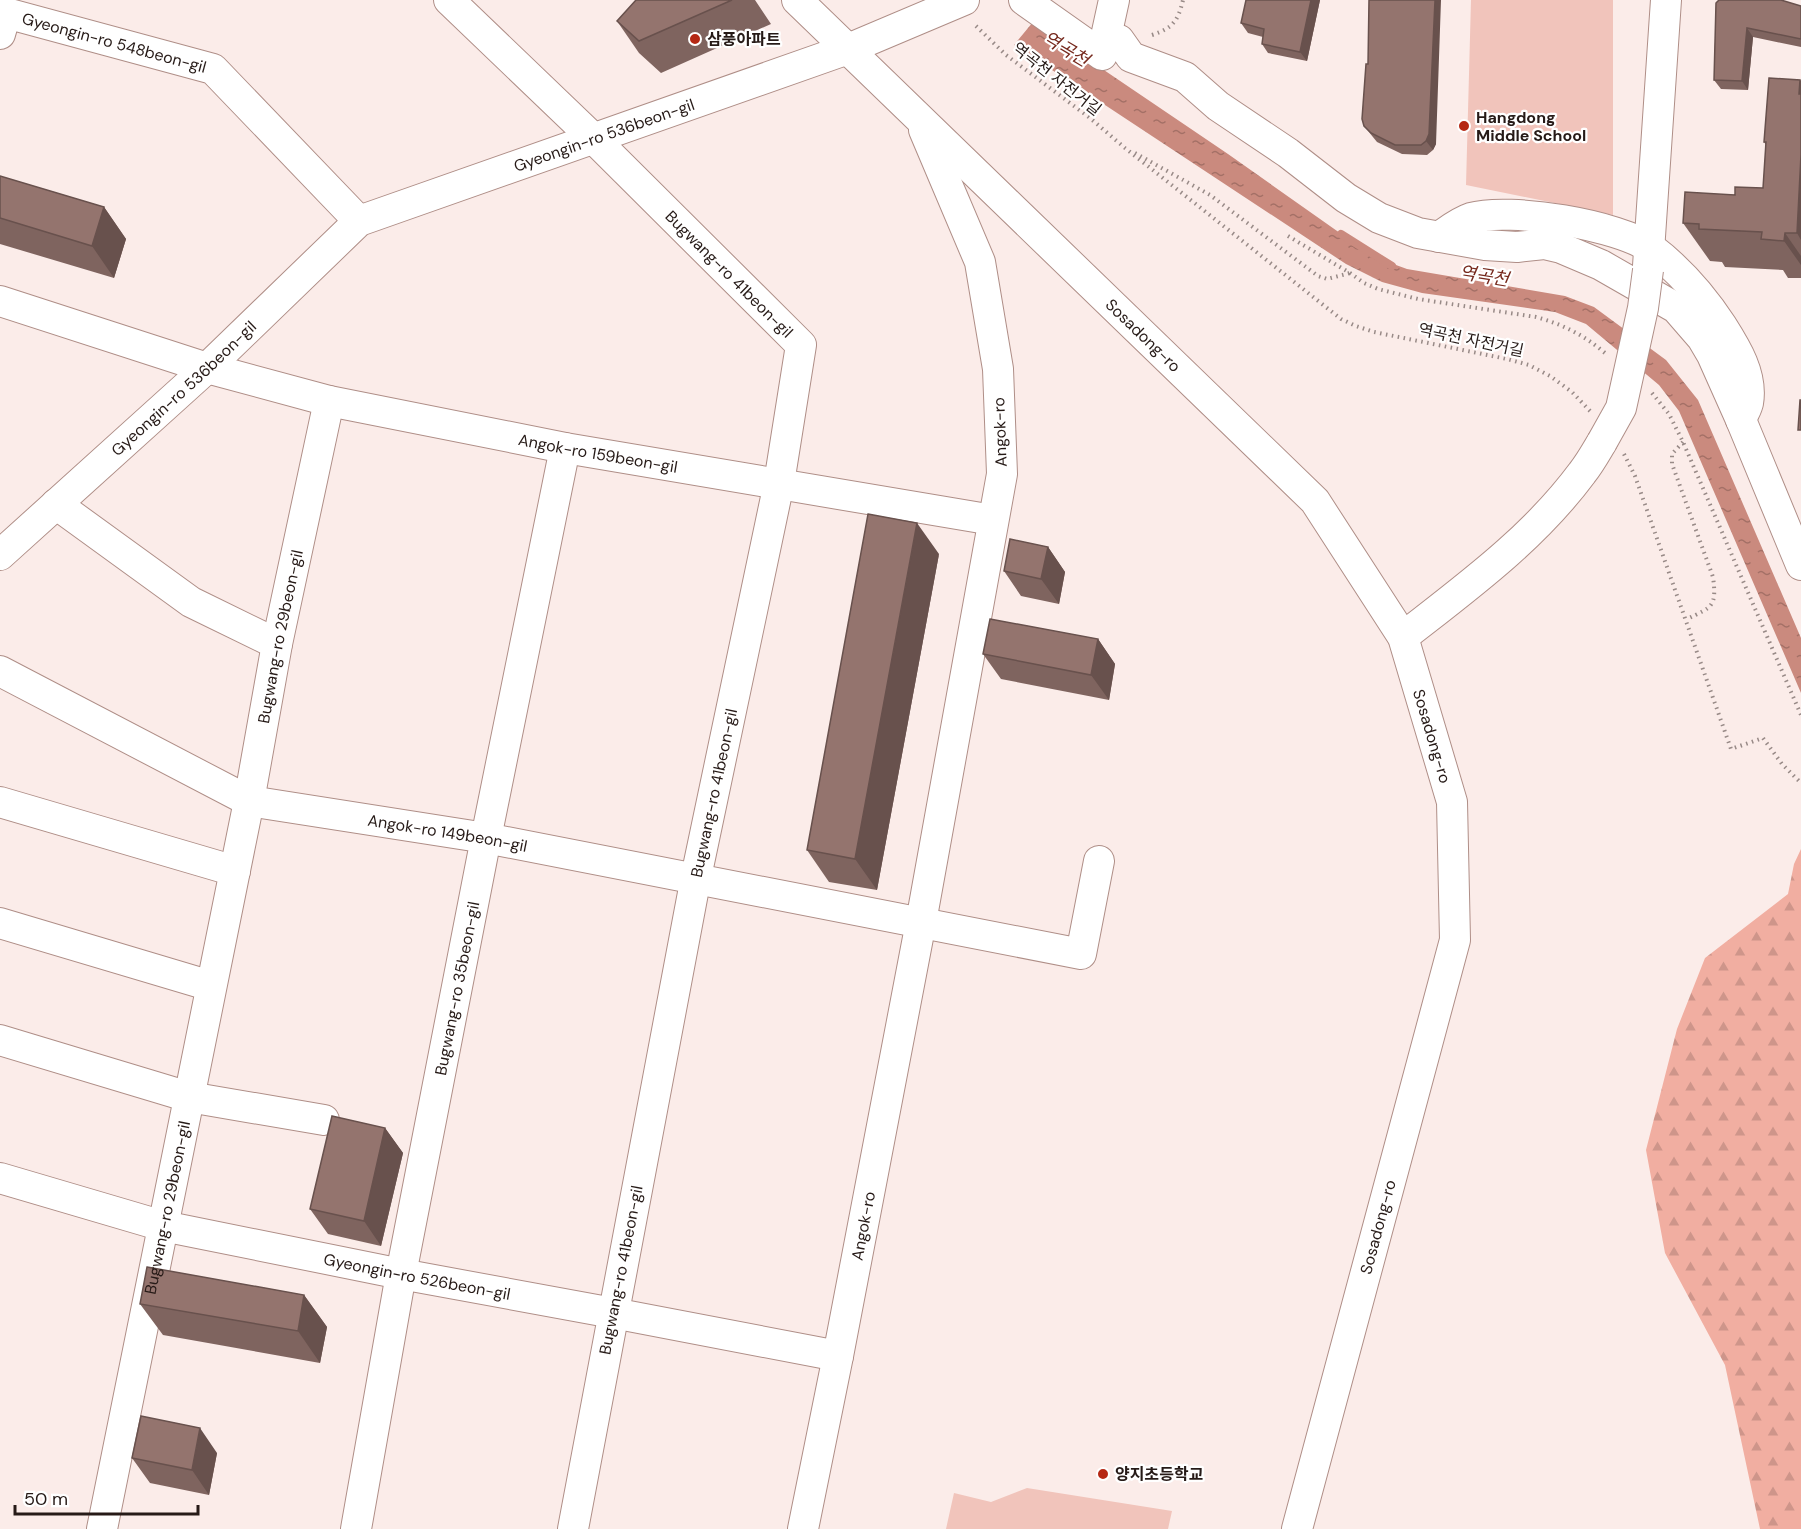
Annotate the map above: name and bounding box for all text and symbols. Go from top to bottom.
street label: Gyeongin-ro 548beon-gil [20,7,209,77]
water label: 역곡천 [1039,26,1096,73]
place label: 삼풍아파트 [707,29,781,50]
marker: 삼풍아파트 [688,32,702,46]
street label: 역곡천 자전거길 [1008,38,1106,120]
street label: Gyeongin-ro 536beon-gil [511,93,697,176]
place label: Hangdong Middle School [1476,107,1586,146]
marker: Hangdong Middle School [1457,119,1471,133]
street label: Bugwang-ro 41beon-gil [661,206,798,342]
water label: 역곡천 [1458,260,1513,292]
street label: Sosadong-ro [1101,294,1186,376]
street label: Gyeongin-ro 536beon-gil [106,316,260,460]
street label: 역곡천 자전거길 [1416,319,1526,361]
street label: Angok-ro [988,397,1012,467]
street label: Angok-ro 159beon-gil [517,428,679,477]
street label: Bugwang-ro 29beon-gil [253,548,307,725]
street label: Sosadong-ro [1409,687,1456,786]
street label: Bugwang-ro 41beon-gil [686,707,742,879]
street label: Angok-ro 149beon-gil [366,809,529,856]
street label: Bugwang-ro 35beon-gil [429,900,484,1077]
street label: Bugwang-ro 29beon-gil [139,1119,195,1296]
street label: Sosadong-ro [1355,1177,1401,1277]
street label: Bugwang-ro 41beon-gil [594,1184,648,1356]
street label: Angok-ro [846,1190,880,1262]
street label: Gyeongin-ro 526beon-gil [322,1248,512,1304]
place label: 양지초등학교 [1115,1464,1204,1485]
marker: 양지초등학교 [1096,1467,1110,1481]
scale bar [15,1478,198,1516]
text: 50 m [24,1487,68,1511]

